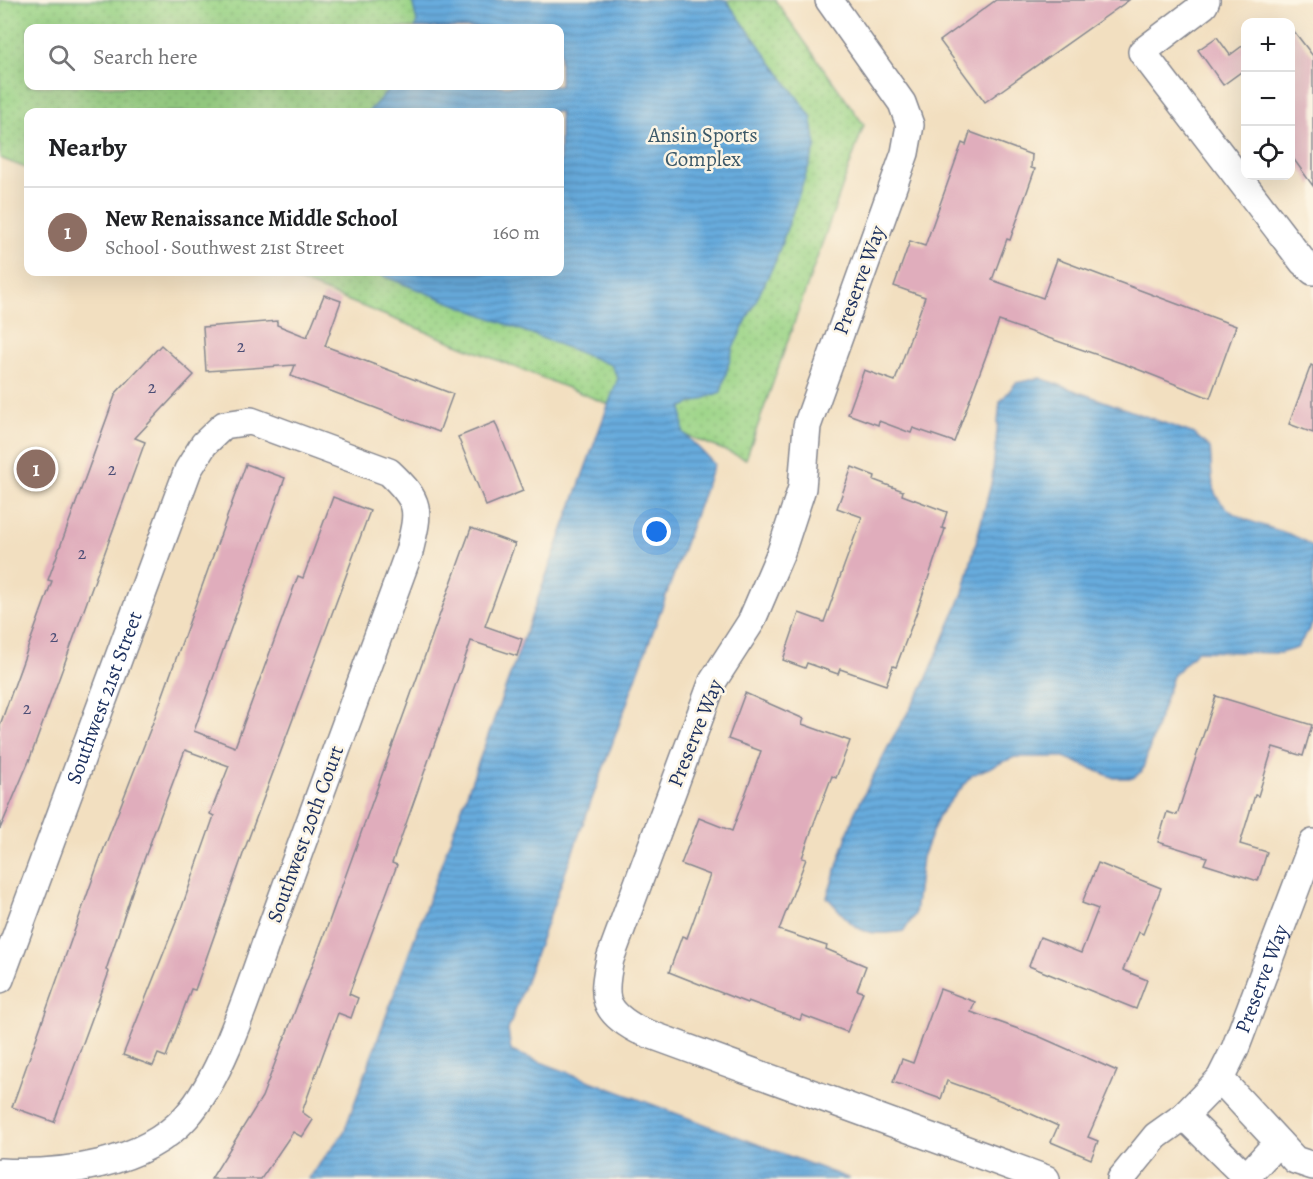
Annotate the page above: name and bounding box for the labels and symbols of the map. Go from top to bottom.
park label: Ansin Sports Complex [647,121,758,173]
street label: Preserve Way [826,221,892,338]
house number: 2 [237,334,246,358]
house number: 2 [148,375,157,399]
pin: 1 [16,446,56,492]
house number: 2 [108,457,117,481]
your location [642,517,671,546]
house number: 2 [78,541,87,565]
street label: Southwest 21st Street [59,607,149,788]
house number: 2 [50,624,59,648]
street label: Preserve Way [661,674,730,791]
house number: 2 [23,696,32,720]
street label: Southwest 20th Court [260,741,350,926]
street label: Preserve Way [1228,920,1295,1037]

